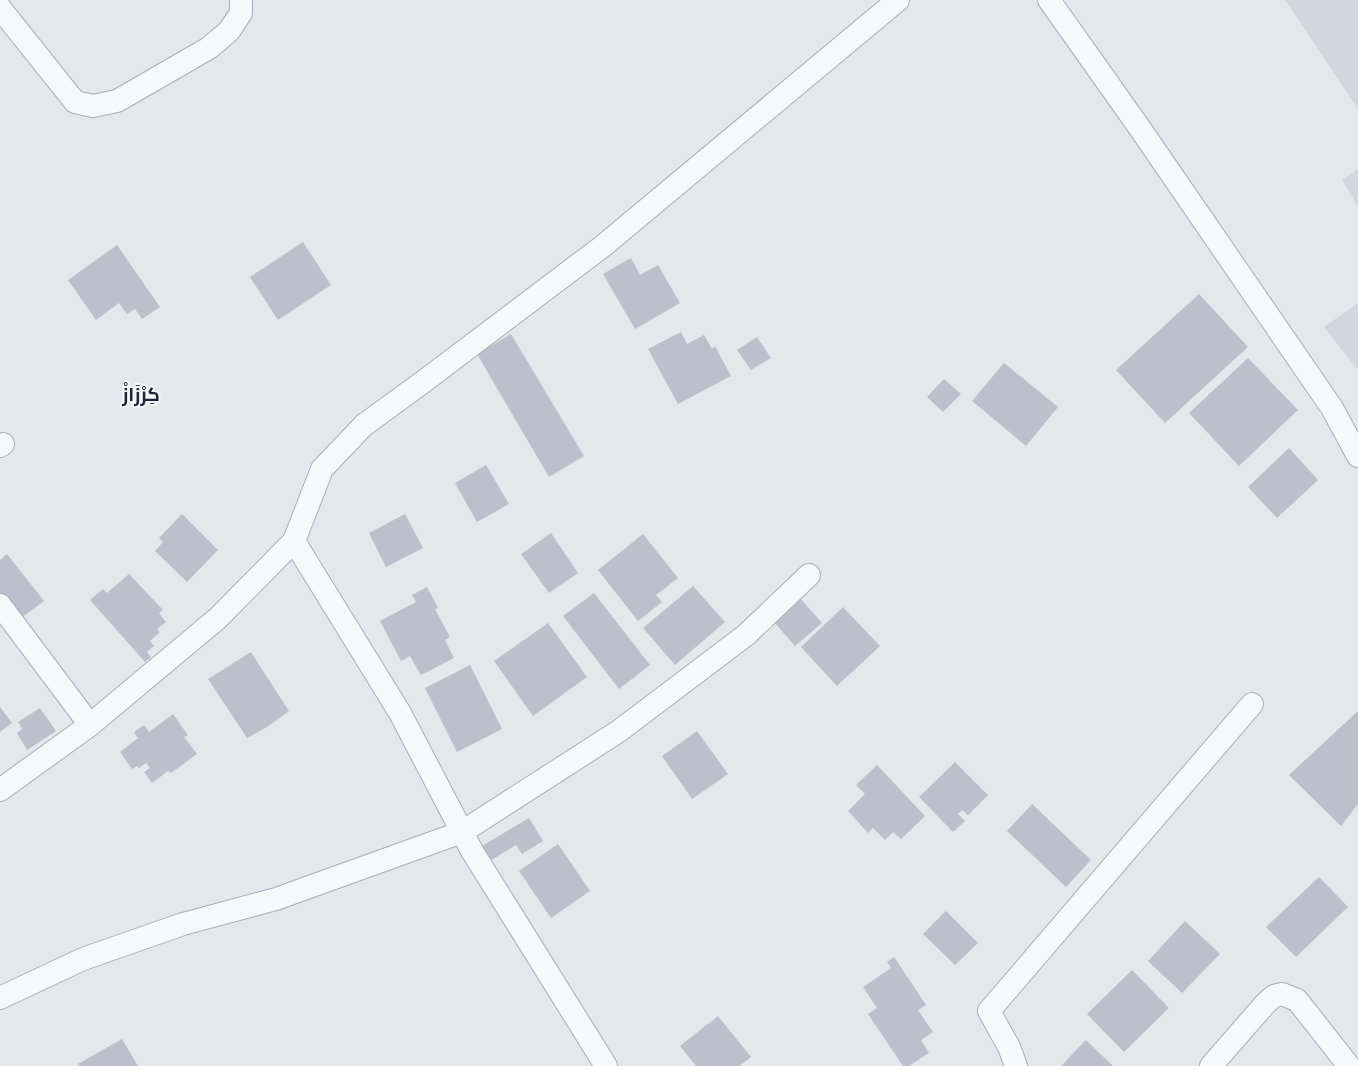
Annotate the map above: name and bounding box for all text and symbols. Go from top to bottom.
district label: كِرْزَازْ [121,382,160,407]

